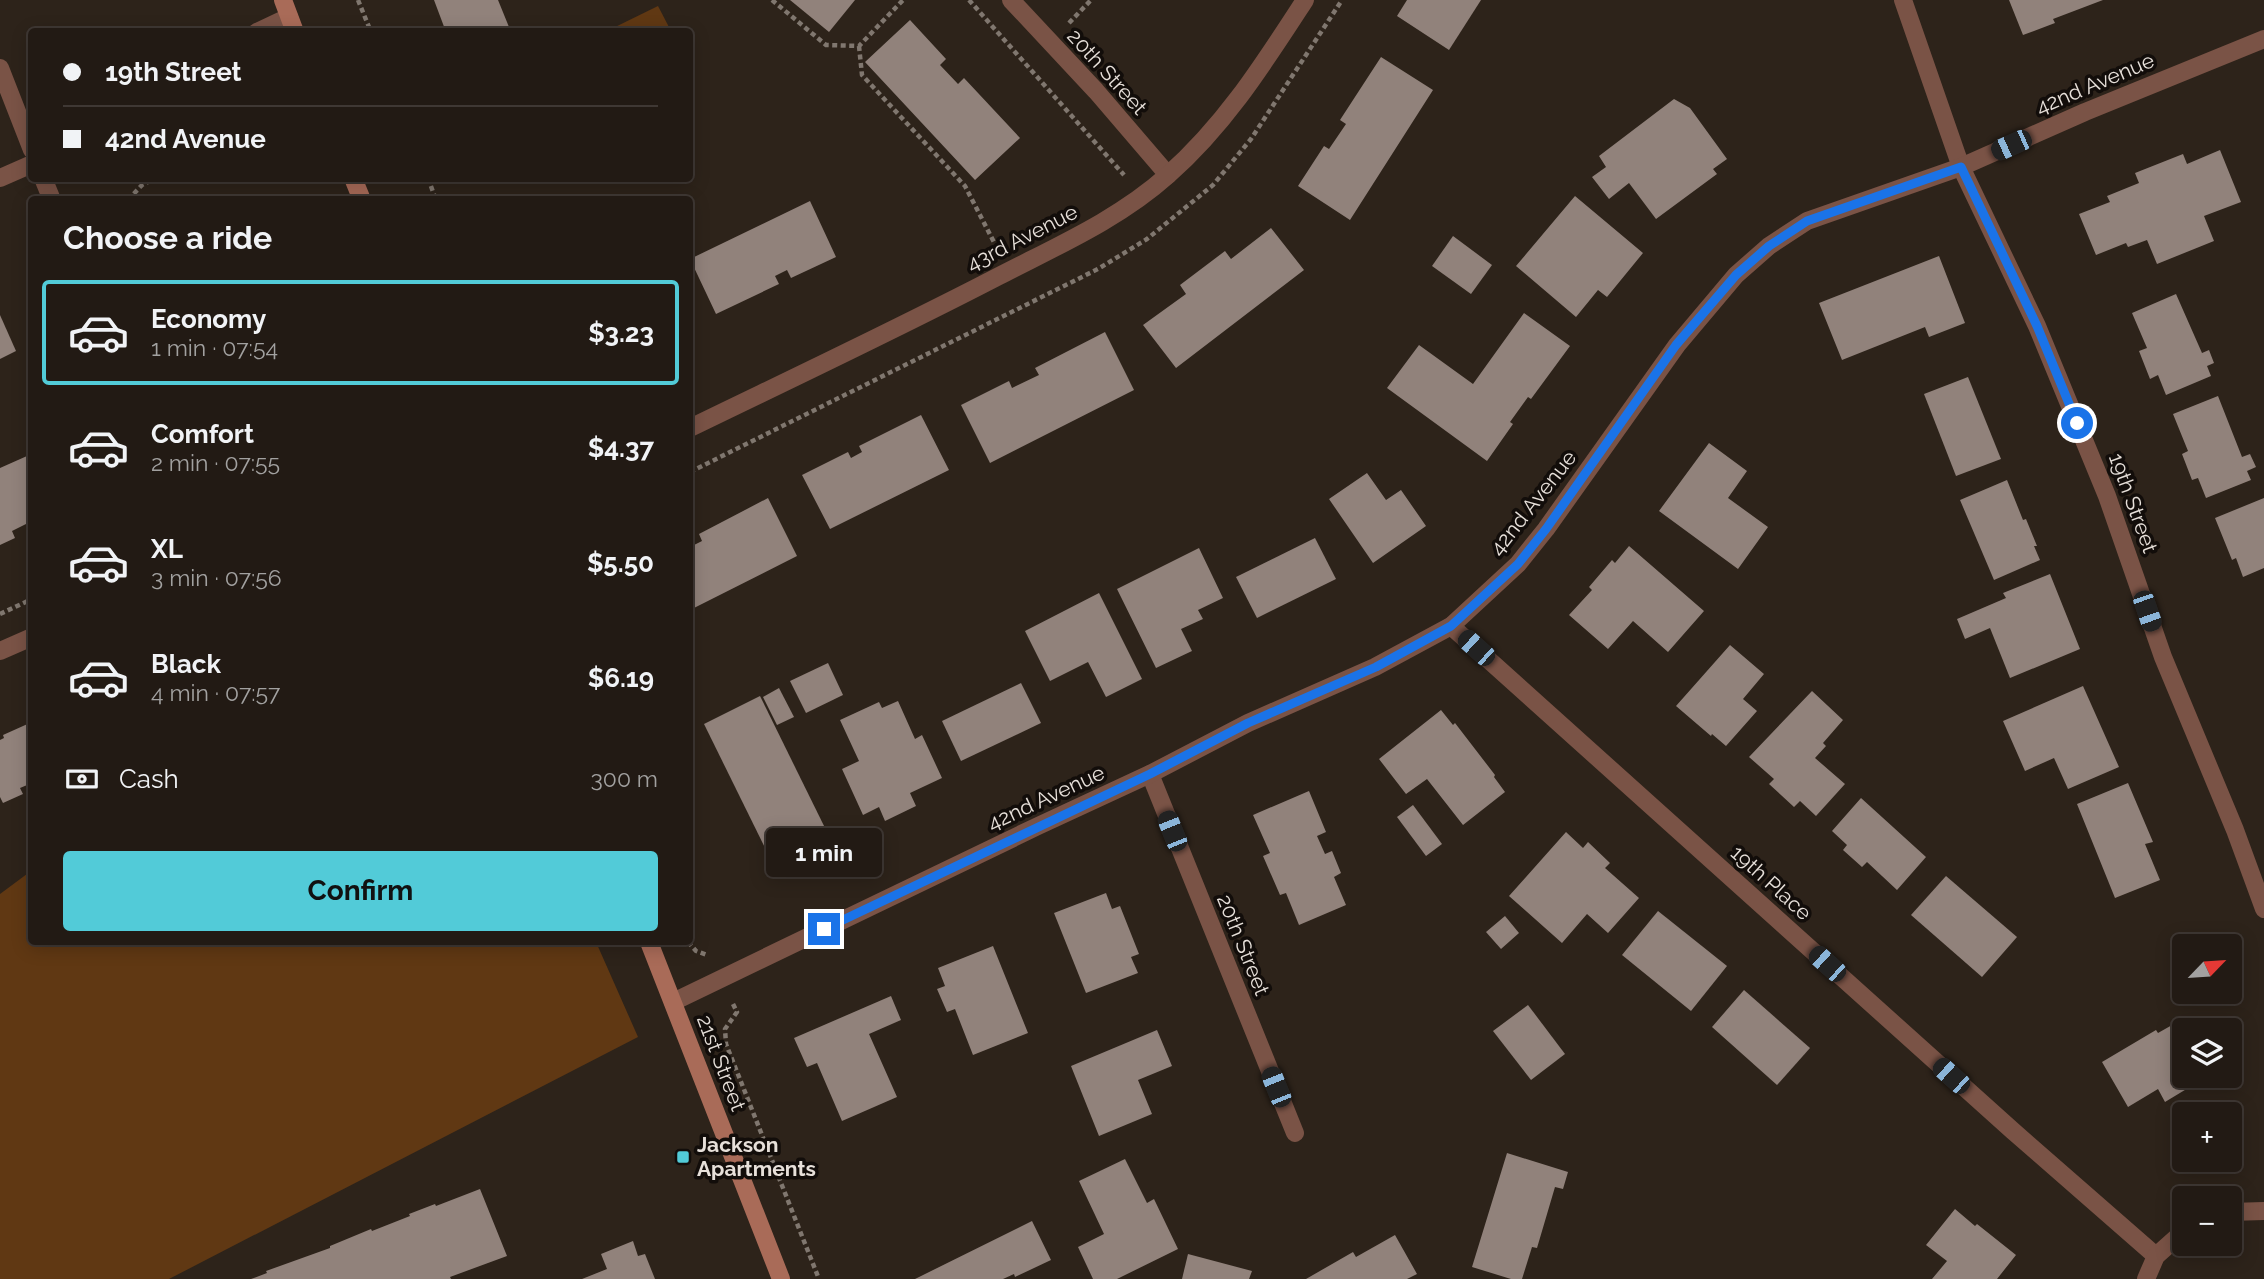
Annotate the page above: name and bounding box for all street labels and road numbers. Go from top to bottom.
street label: 20th Street [1062,24,1152,120]
street label: 42nd Avenue [2032,47,2158,120]
street label: 43rd Avenue [962,199,1081,276]
street label: 42nd Avenue [1484,445,1581,560]
street label: 19th Street [2104,450,2163,556]
street label: 42nd Avenue [983,760,1108,836]
street label: 19th Place [1726,840,1817,925]
street label: 20th Street [1212,891,1275,999]
street label: 21st Street [692,1011,751,1114]

